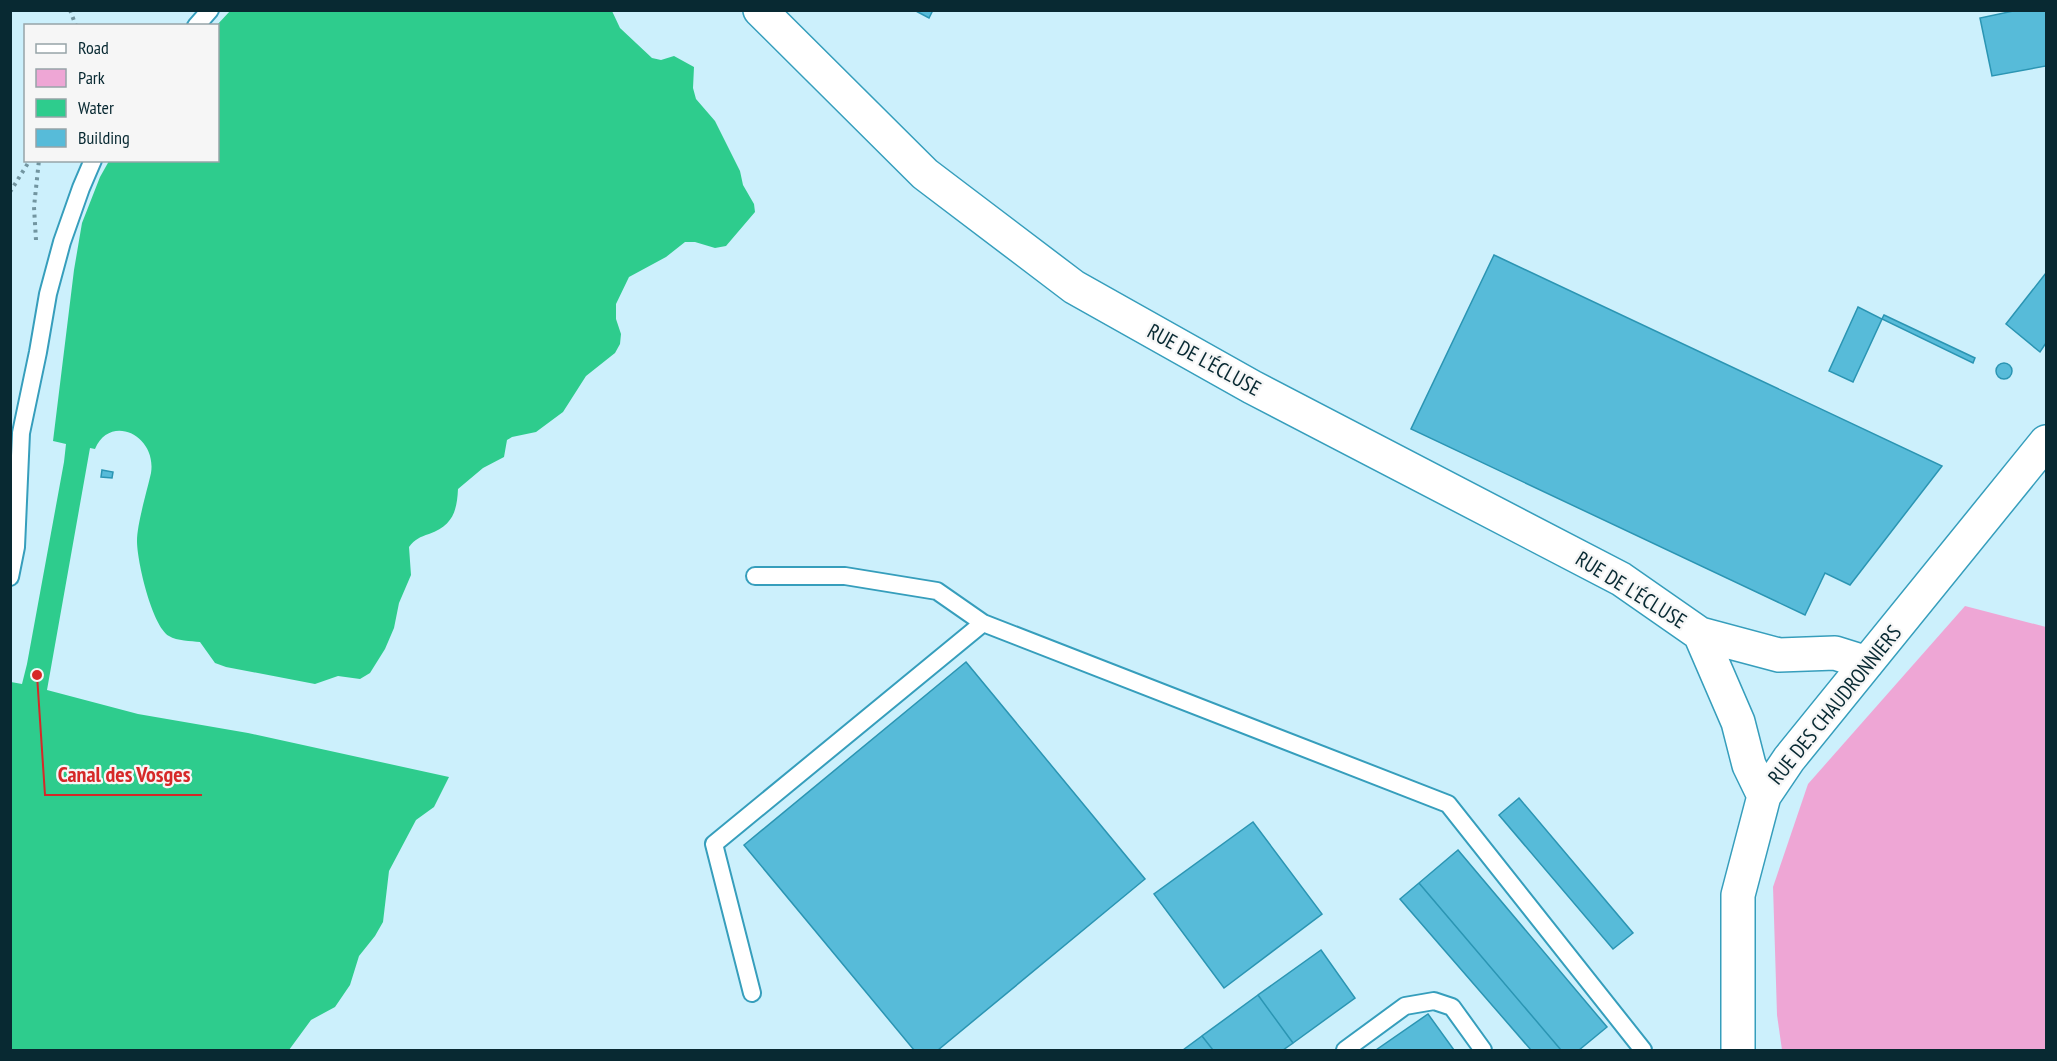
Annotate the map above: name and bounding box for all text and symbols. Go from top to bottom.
legend [24,24,219,162]
text: Road [78,36,109,59]
text: Park [78,66,105,89]
text: Water [78,96,114,119]
text: Building [78,126,130,149]
street label: RUE DE L'ÉCLUSE [1143,317,1266,402]
street label: RUE DE L'ÉCLUSE [1571,545,1692,634]
street label: RUE DES CHAUDRONNIERS [1762,620,1907,790]
callout: Canal des Vosges [45,755,202,795]
text: Canal des Vosges [58,760,191,788]

